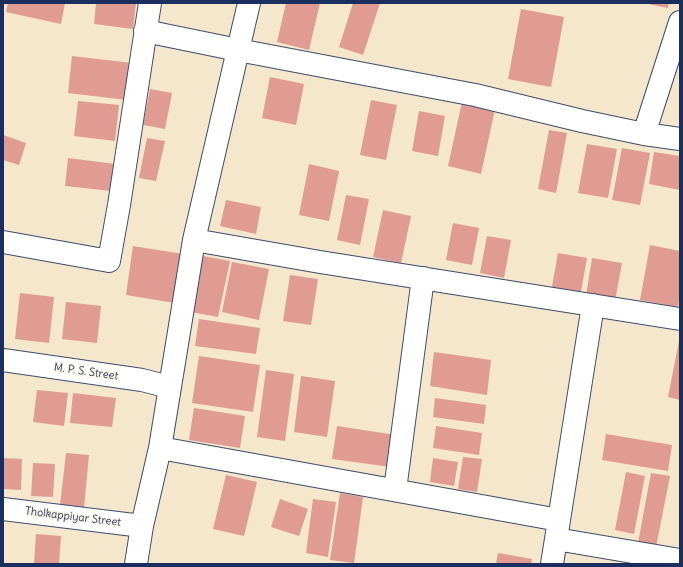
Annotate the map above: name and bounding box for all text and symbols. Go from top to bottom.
street label: M. P. S. Street [53,361,119,383]
street label: Tholkappiyar Street [24,505,122,529]

